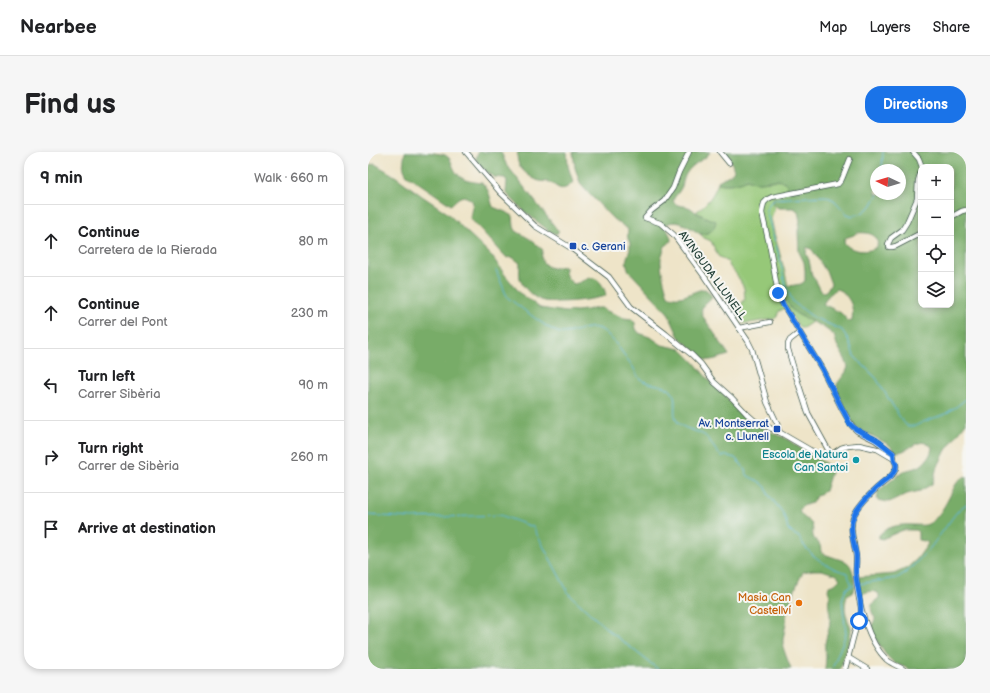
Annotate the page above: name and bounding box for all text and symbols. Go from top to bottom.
text: Nearbee [20,16,97,39]
text: Map [819,19,847,36]
text: Layers [869,19,911,36]
text: Share [933,19,970,36]
button: Directions [865,86,966,123]
text: Find us [24,88,116,121]
north arrow [870,164,906,200]
map controls [918,164,954,308]
button: + [918,164,954,200]
text: 9 min [40,168,83,188]
text: Walk · 660 m [254,170,328,186]
button: − [918,200,954,236]
text: Continue [78,223,140,242]
street label: AVINGUDA LLUNELL [676,228,750,323]
icon: ahead [40,230,62,252]
text: 80 m [299,233,328,249]
button: locate [918,236,954,272]
place label: c. Gerani [581,240,626,253]
marker: c. Gerani [568,241,578,251]
text: Carretera de la Rierada [78,242,217,258]
button: layers [918,272,954,308]
route end [769,284,787,302]
text: Continue [78,295,140,314]
icon: ahead [40,302,62,324]
text: 230 m [291,305,328,321]
text: Carrer del Pont [78,314,168,330]
text: Turn left [78,367,135,386]
icon: left [40,374,62,396]
text: 90 m [299,377,328,393]
text: Carrer Sibèria [78,386,161,402]
place label: Av. Montserrat c. Llunell [698,417,770,443]
marker: Av. Montserrat c. Llunell [772,424,782,434]
text: Turn right [78,439,143,458]
icon: right [40,446,62,468]
place label: Escola de Natura Can Santoi [762,448,848,474]
text: 260 m [290,449,328,465]
marker: Escola de Natura Can Santoi [851,455,861,465]
text: Carrer de Sibèria [78,458,179,474]
icon: arrive [40,518,62,540]
text: Arrive at destination [78,519,216,538]
place label: Masia Can Castellví [738,591,791,617]
marker: Masia Can Castellví [794,598,804,608]
route start [850,612,868,630]

